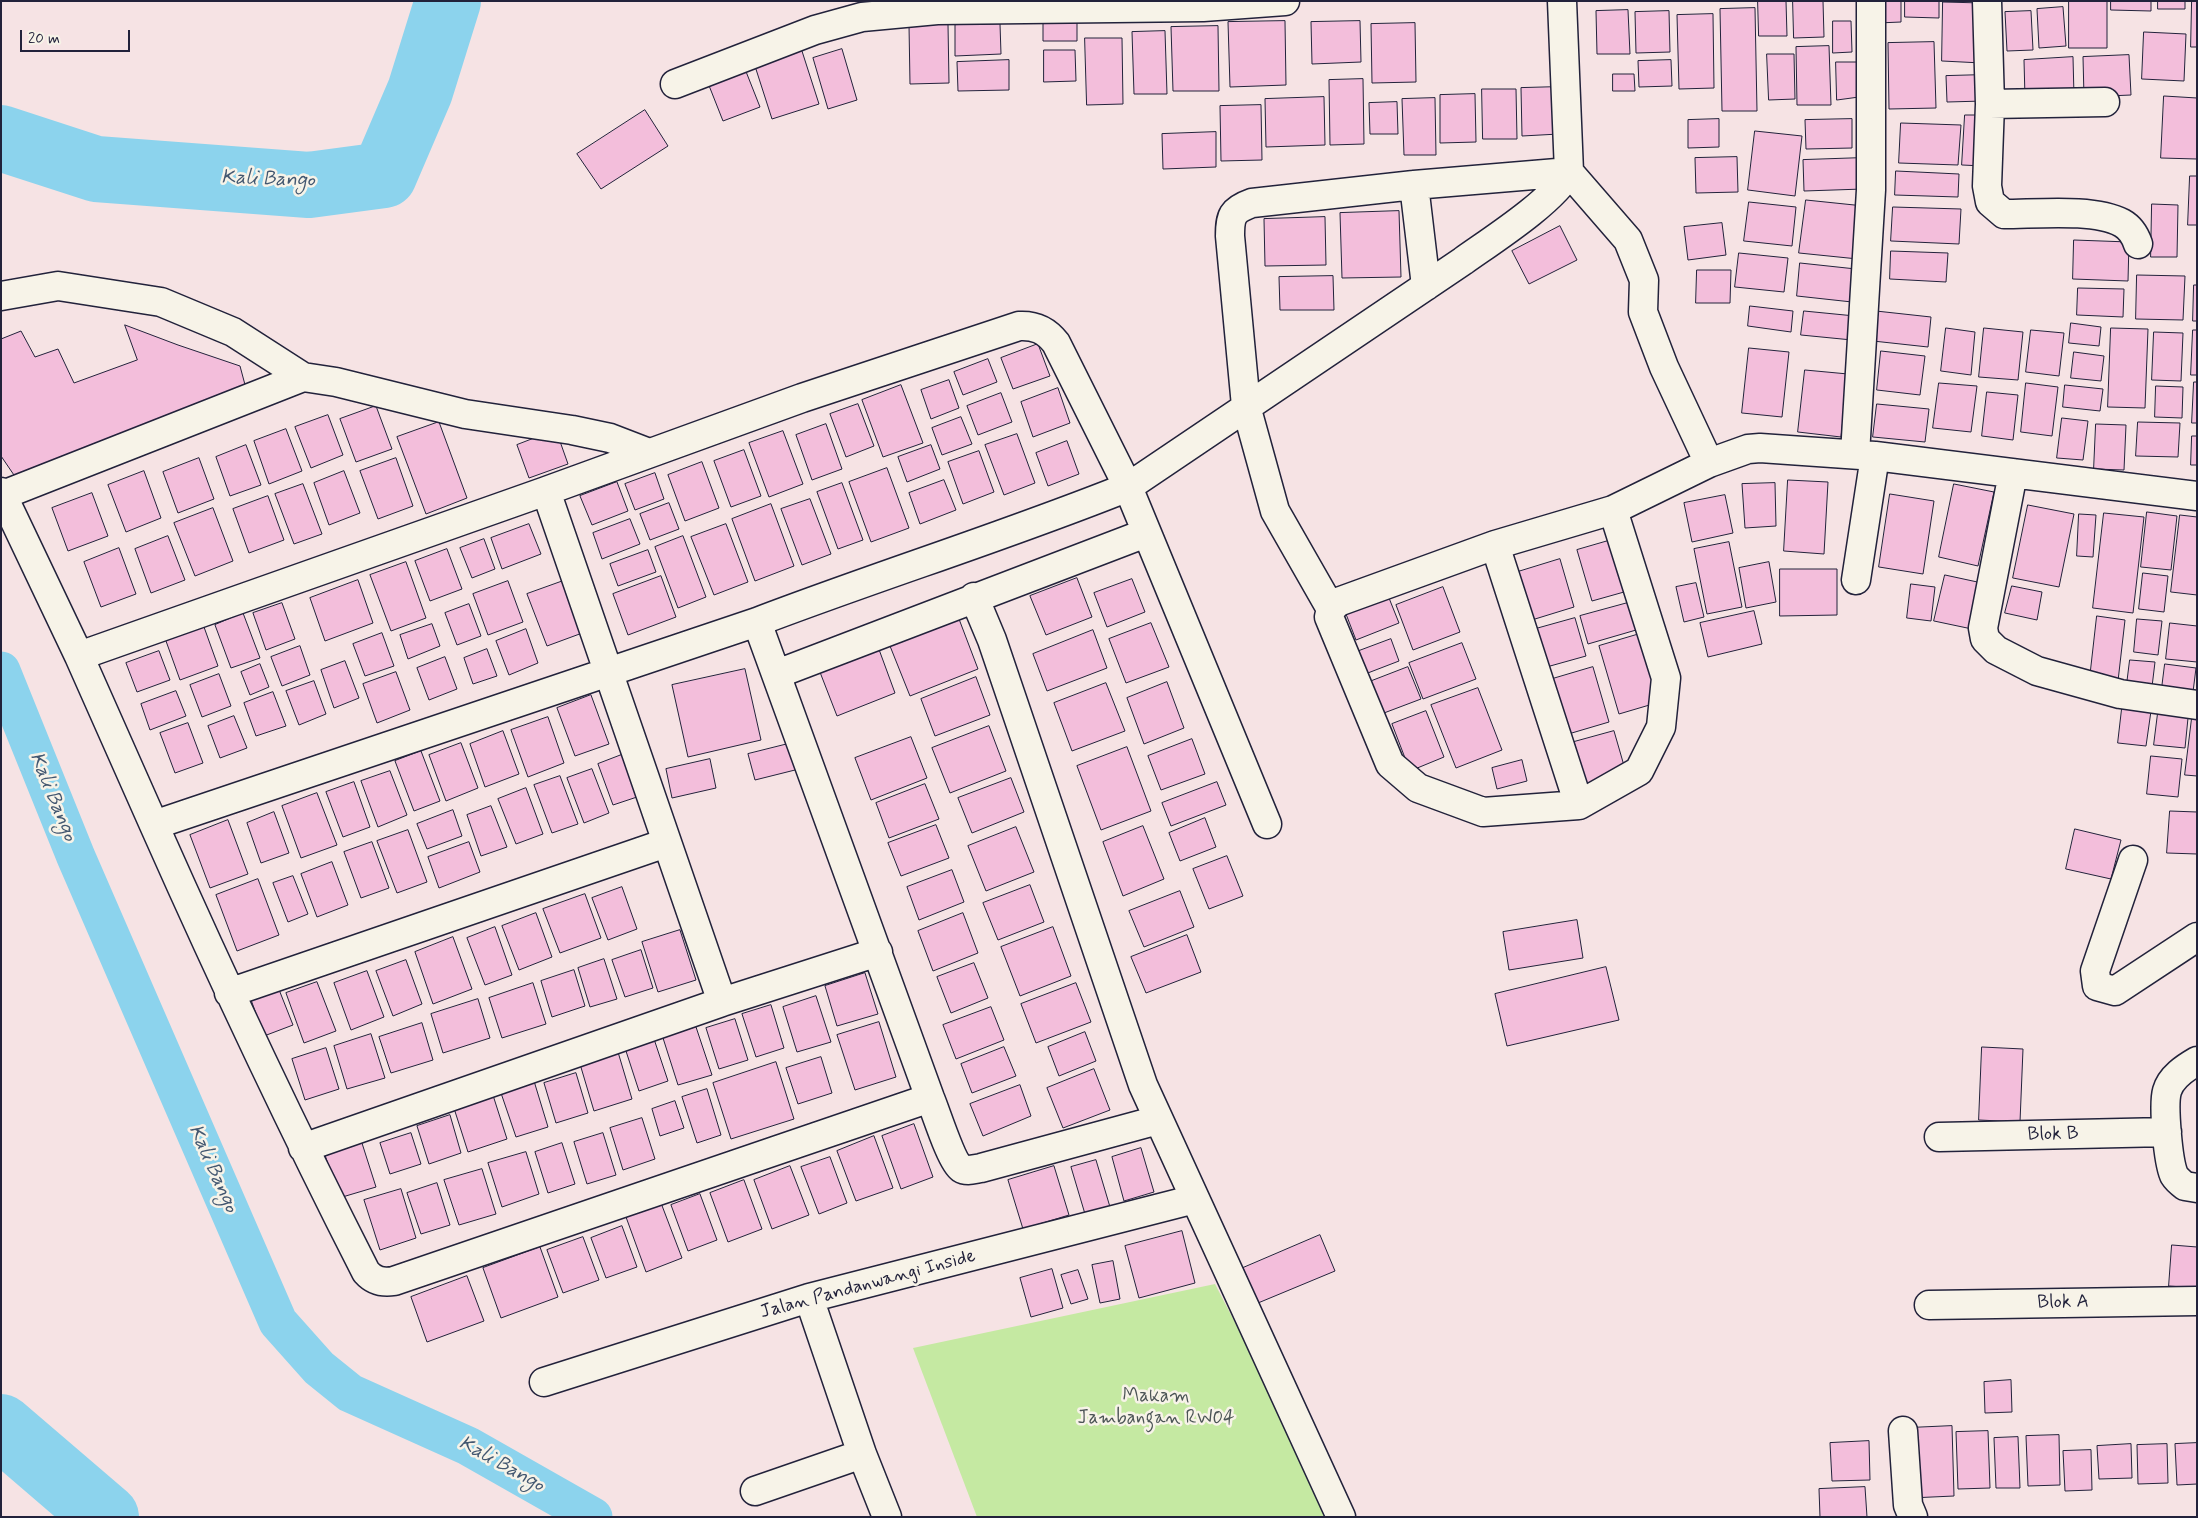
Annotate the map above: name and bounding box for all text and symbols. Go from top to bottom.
scale bar [22,20,132,52]
text: 20 m [28,29,60,49]
water label: Kali Bango [221,166,315,194]
water label: Kali Bango [23,749,81,845]
water label: Kali Bango [182,1121,242,1217]
street label: Blok B [2027,1123,2079,1147]
street label: Jalan Pandanwangi Inside [758,1245,978,1325]
street label: Blok A [2037,1291,2089,1315]
park label: Makam Jambangan RW04 [1077,1386,1235,1430]
water label: Kali Bango [454,1432,548,1498]

